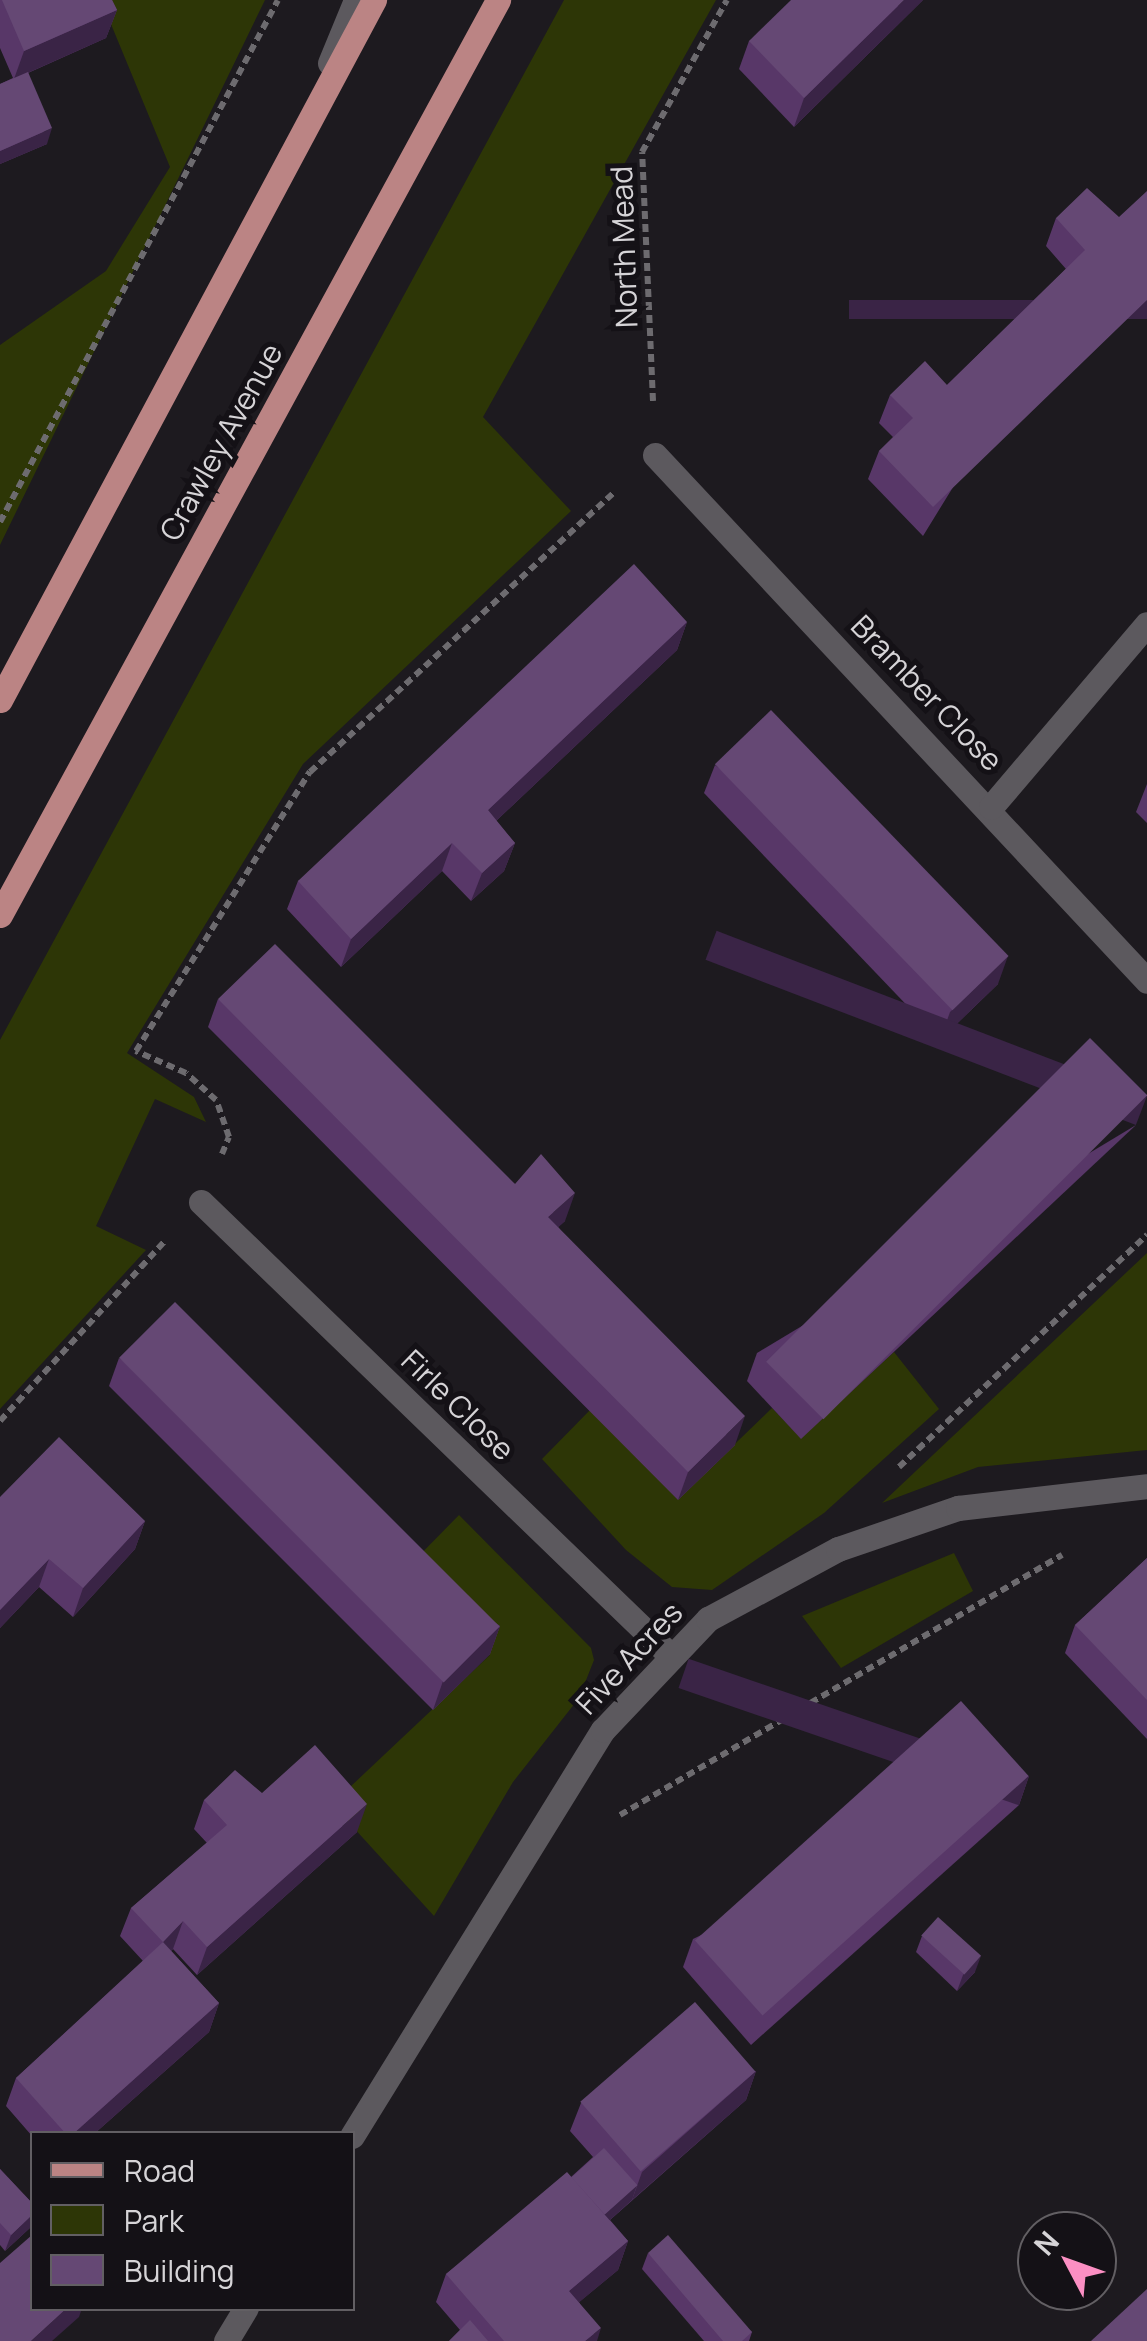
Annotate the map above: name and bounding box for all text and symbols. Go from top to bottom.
street label: North Mead [603,166,645,328]
street label: Crawley Avenue [152,337,290,547]
street label: Bramber Close [844,608,1010,778]
street label: Firle Close [394,1342,522,1468]
street label: Five Acres [568,1595,690,1721]
legend [30,2131,355,2311]
text: Road [124,2150,195,2191]
text: Park [124,2200,184,2241]
north arrow [1017,2211,1117,2311]
text: N [1025,2223,1067,2263]
text: Building [124,2250,235,2291]

